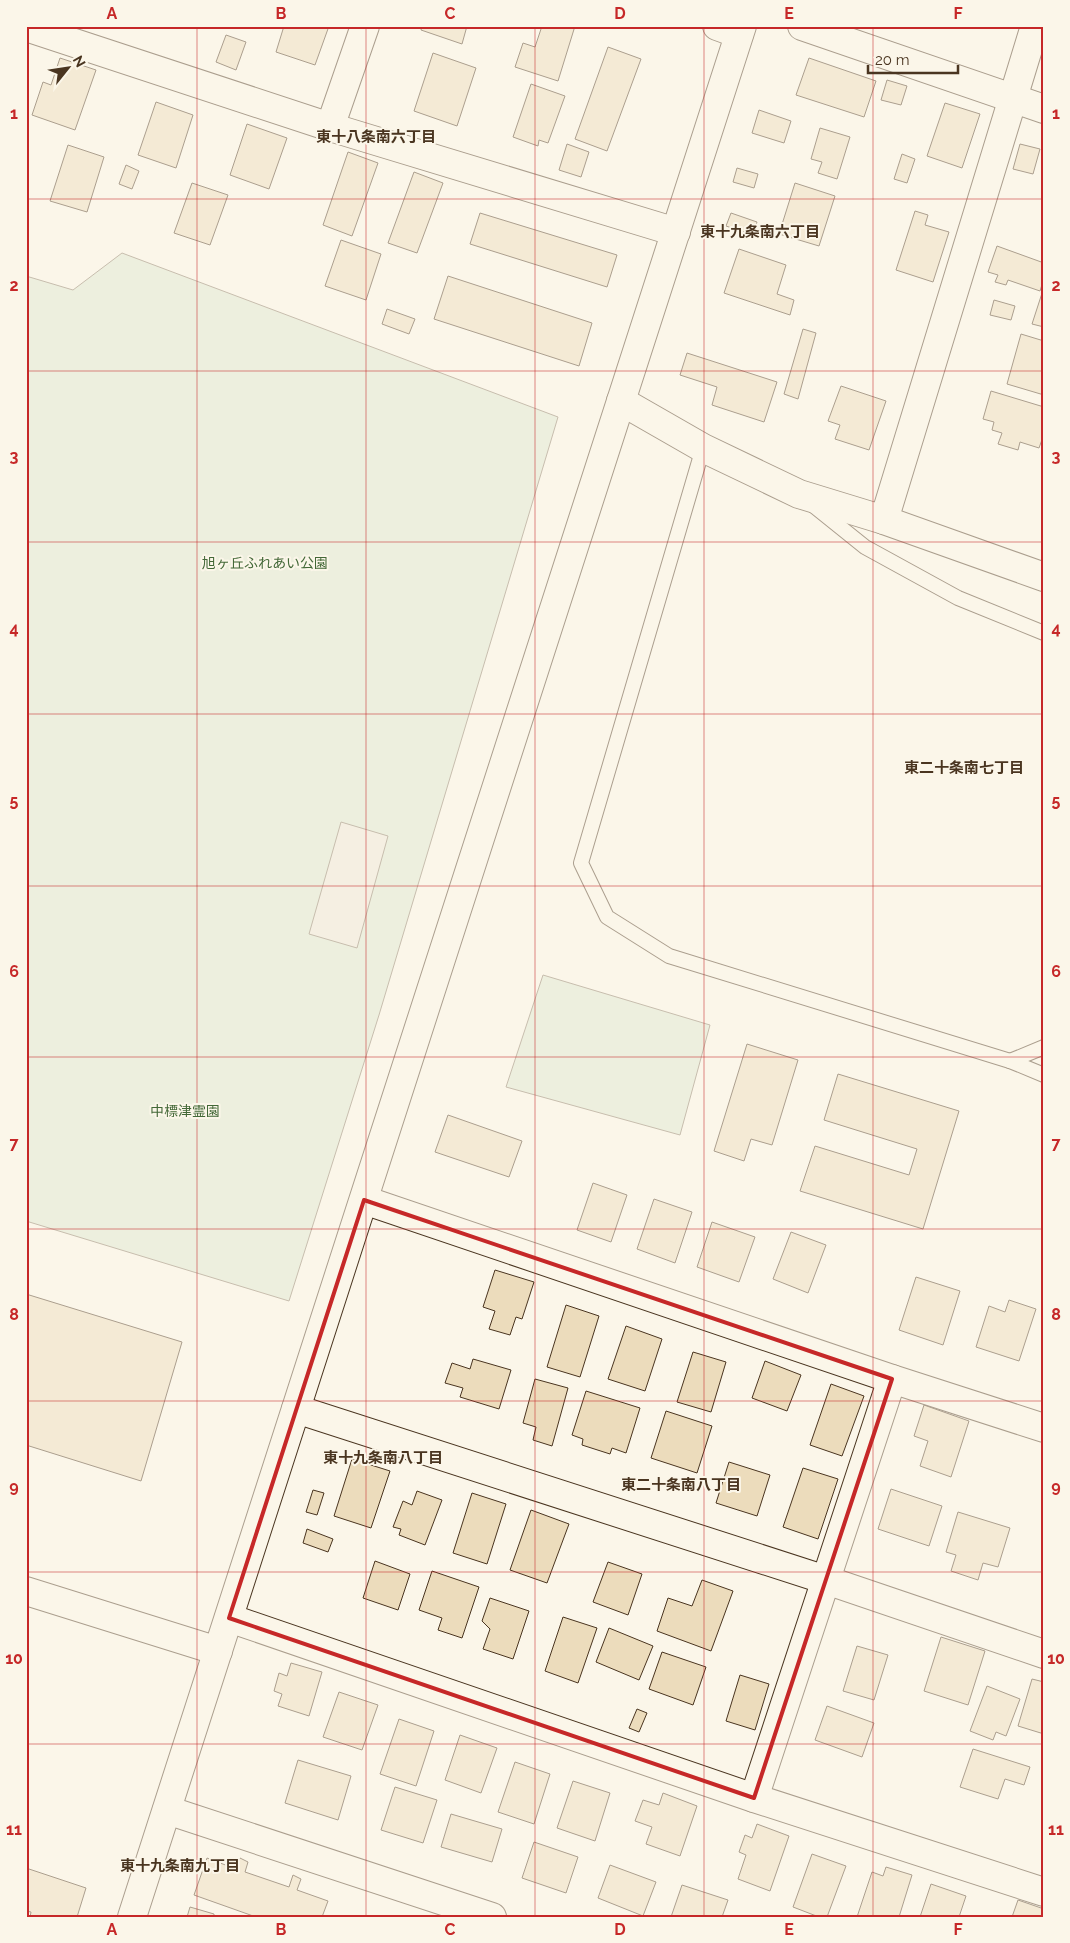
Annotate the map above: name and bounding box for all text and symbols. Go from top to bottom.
text: A [107,4,118,23]
text: B [276,4,287,23]
text: C [445,4,456,23]
text: D [614,4,626,23]
text: E [784,4,794,23]
text: F [953,4,963,23]
north arrow [42,42,92,92]
scale bar [868,42,958,74]
text: 20 m [875,51,910,69]
text: N [70,53,89,70]
text: 1 [10,104,18,123]
text: 1 [1052,104,1060,123]
district label: 東十八条南六丁目 [316,128,436,146]
district label: 東十九条南六丁目 [700,223,820,241]
text: 2 [9,276,19,295]
text: 2 [1051,276,1061,295]
text: 3 [10,447,19,466]
text: 3 [1052,447,1061,466]
park label: 旭ヶ丘ふれあい公園 [202,555,328,571]
text: 4 [9,619,19,638]
text: 4 [1051,619,1061,638]
district label: 東二十条南七丁目 [904,759,1024,777]
text: 5 [10,791,19,810]
text: 5 [1052,791,1061,810]
text: 6 [9,962,19,981]
text: 6 [1051,962,1061,981]
park label: 中標津霊園 [150,1103,220,1119]
text: 7 [10,1134,19,1153]
text: 7 [1052,1134,1061,1153]
text: 8 [9,1305,19,1324]
text: 8 [1051,1305,1061,1324]
district label: 東十九条南八丁目 [323,1449,443,1467]
district label: 東二十条南八丁目 [621,1476,741,1494]
text: 9 [9,1477,19,1496]
text: 9 [1051,1477,1061,1496]
text: 10 [5,1649,23,1668]
text: 10 [1047,1649,1065,1668]
text: 11 [6,1820,22,1839]
text: 11 [1048,1820,1064,1839]
district label: 東十九条南九丁目 [120,1857,240,1875]
text: A [107,1920,118,1939]
text: B [276,1920,287,1939]
text: C [445,1920,456,1939]
text: D [614,1920,626,1939]
text: E [784,1920,794,1939]
text: F [953,1920,963,1939]

